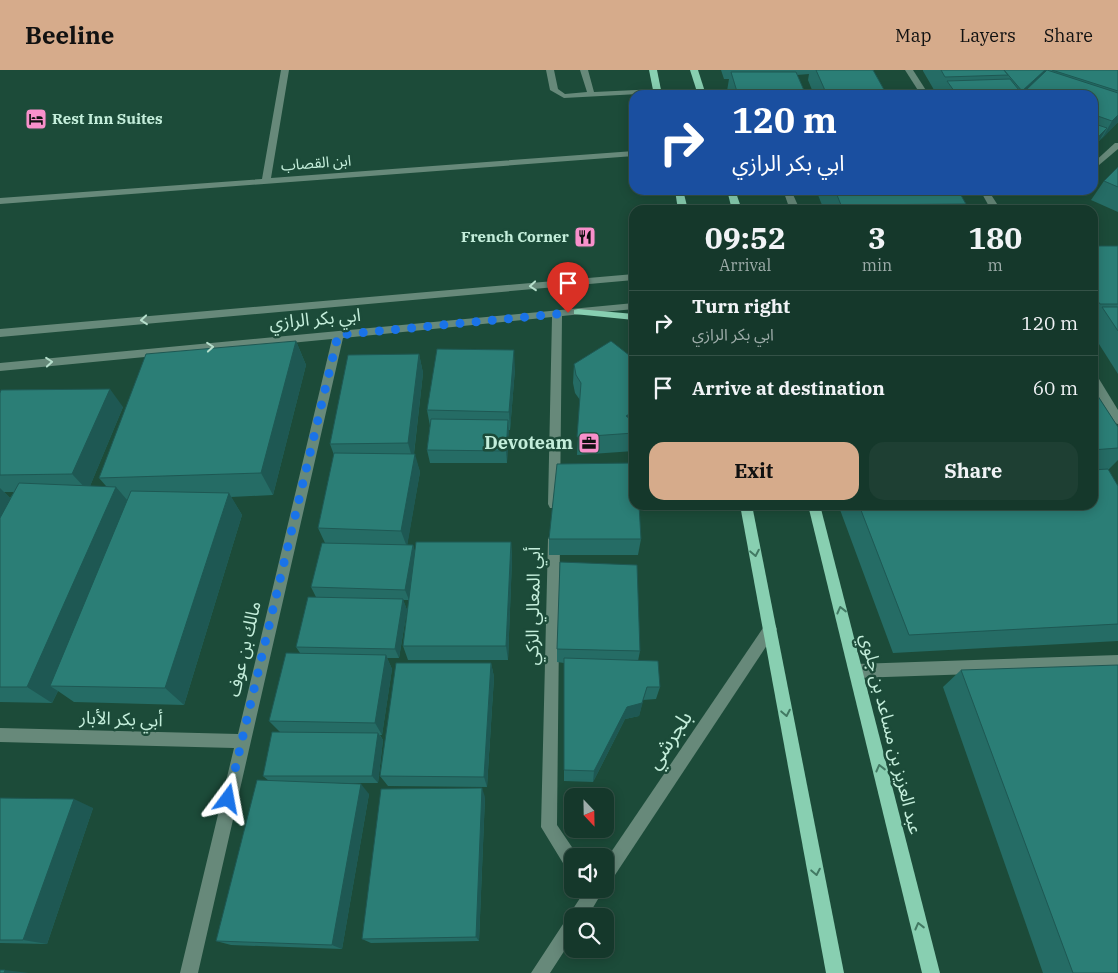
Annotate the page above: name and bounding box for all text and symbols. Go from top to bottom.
text: Beeline [25,19,114,51]
text: Map [895,24,932,47]
text: Layers [960,24,1016,47]
text: Share [1044,24,1093,47]
text: 120 m [732,97,837,143]
hotel icon: Rest Inn Suites [24,107,48,131]
place label: Rest Inn Suites [52,109,163,128]
icon: right [649,110,714,175]
text: ابي بكر الرازي [732,148,845,177]
street label: ابن القصاب [280,151,352,174]
text: 09:52 [705,218,786,257]
text: 3 [868,218,886,257]
text: 180 [968,218,1022,257]
restaurant icon: French Corner [573,225,597,249]
place label: French Corner [461,227,570,246]
text: Arrival [719,255,771,275]
text: min [862,255,892,275]
text: m [988,255,1003,275]
pin [547,262,589,313]
icon: arrive [554,269,582,297]
one-way arrow [529,280,537,291]
text: Turn right [692,294,790,318]
street label: ابي بكر الرازي [268,303,362,336]
icon: right [649,309,677,337]
text: 120 m [1021,311,1078,335]
one-way arrow [140,314,148,325]
text: ابي بكر الرازي [692,324,774,344]
one-way arrow [207,342,215,353]
one-way arrow [45,357,53,368]
icon: arrive [649,374,677,402]
text: Arrive at destination [692,376,885,400]
text: 60 m [1033,376,1078,400]
place label: Devoteam [484,431,574,454]
office icon: Devoteam [577,431,601,455]
button: Exit [649,442,859,500]
button: Share [869,442,1078,500]
street label: أبي المعالي الزكي [520,546,547,666]
one-way arrow [750,549,760,557]
street label: مالك بن عوف [221,599,266,699]
one-way arrow [836,606,847,615]
street label: عبد العزيز بن مساعد بن جلوي [853,631,928,837]
street label: بلجرشي [638,705,700,776]
street label: أبي بكر الأبار [78,706,163,734]
one-way arrow [780,708,790,717]
one-way arrow [875,763,886,772]
position arrow [201,772,253,824]
north arrow [564,788,614,838]
map controls [564,788,614,958]
button: sound [564,848,614,898]
one-way arrow [810,868,821,877]
button: search [564,908,614,958]
one-way arrow [914,921,925,930]

